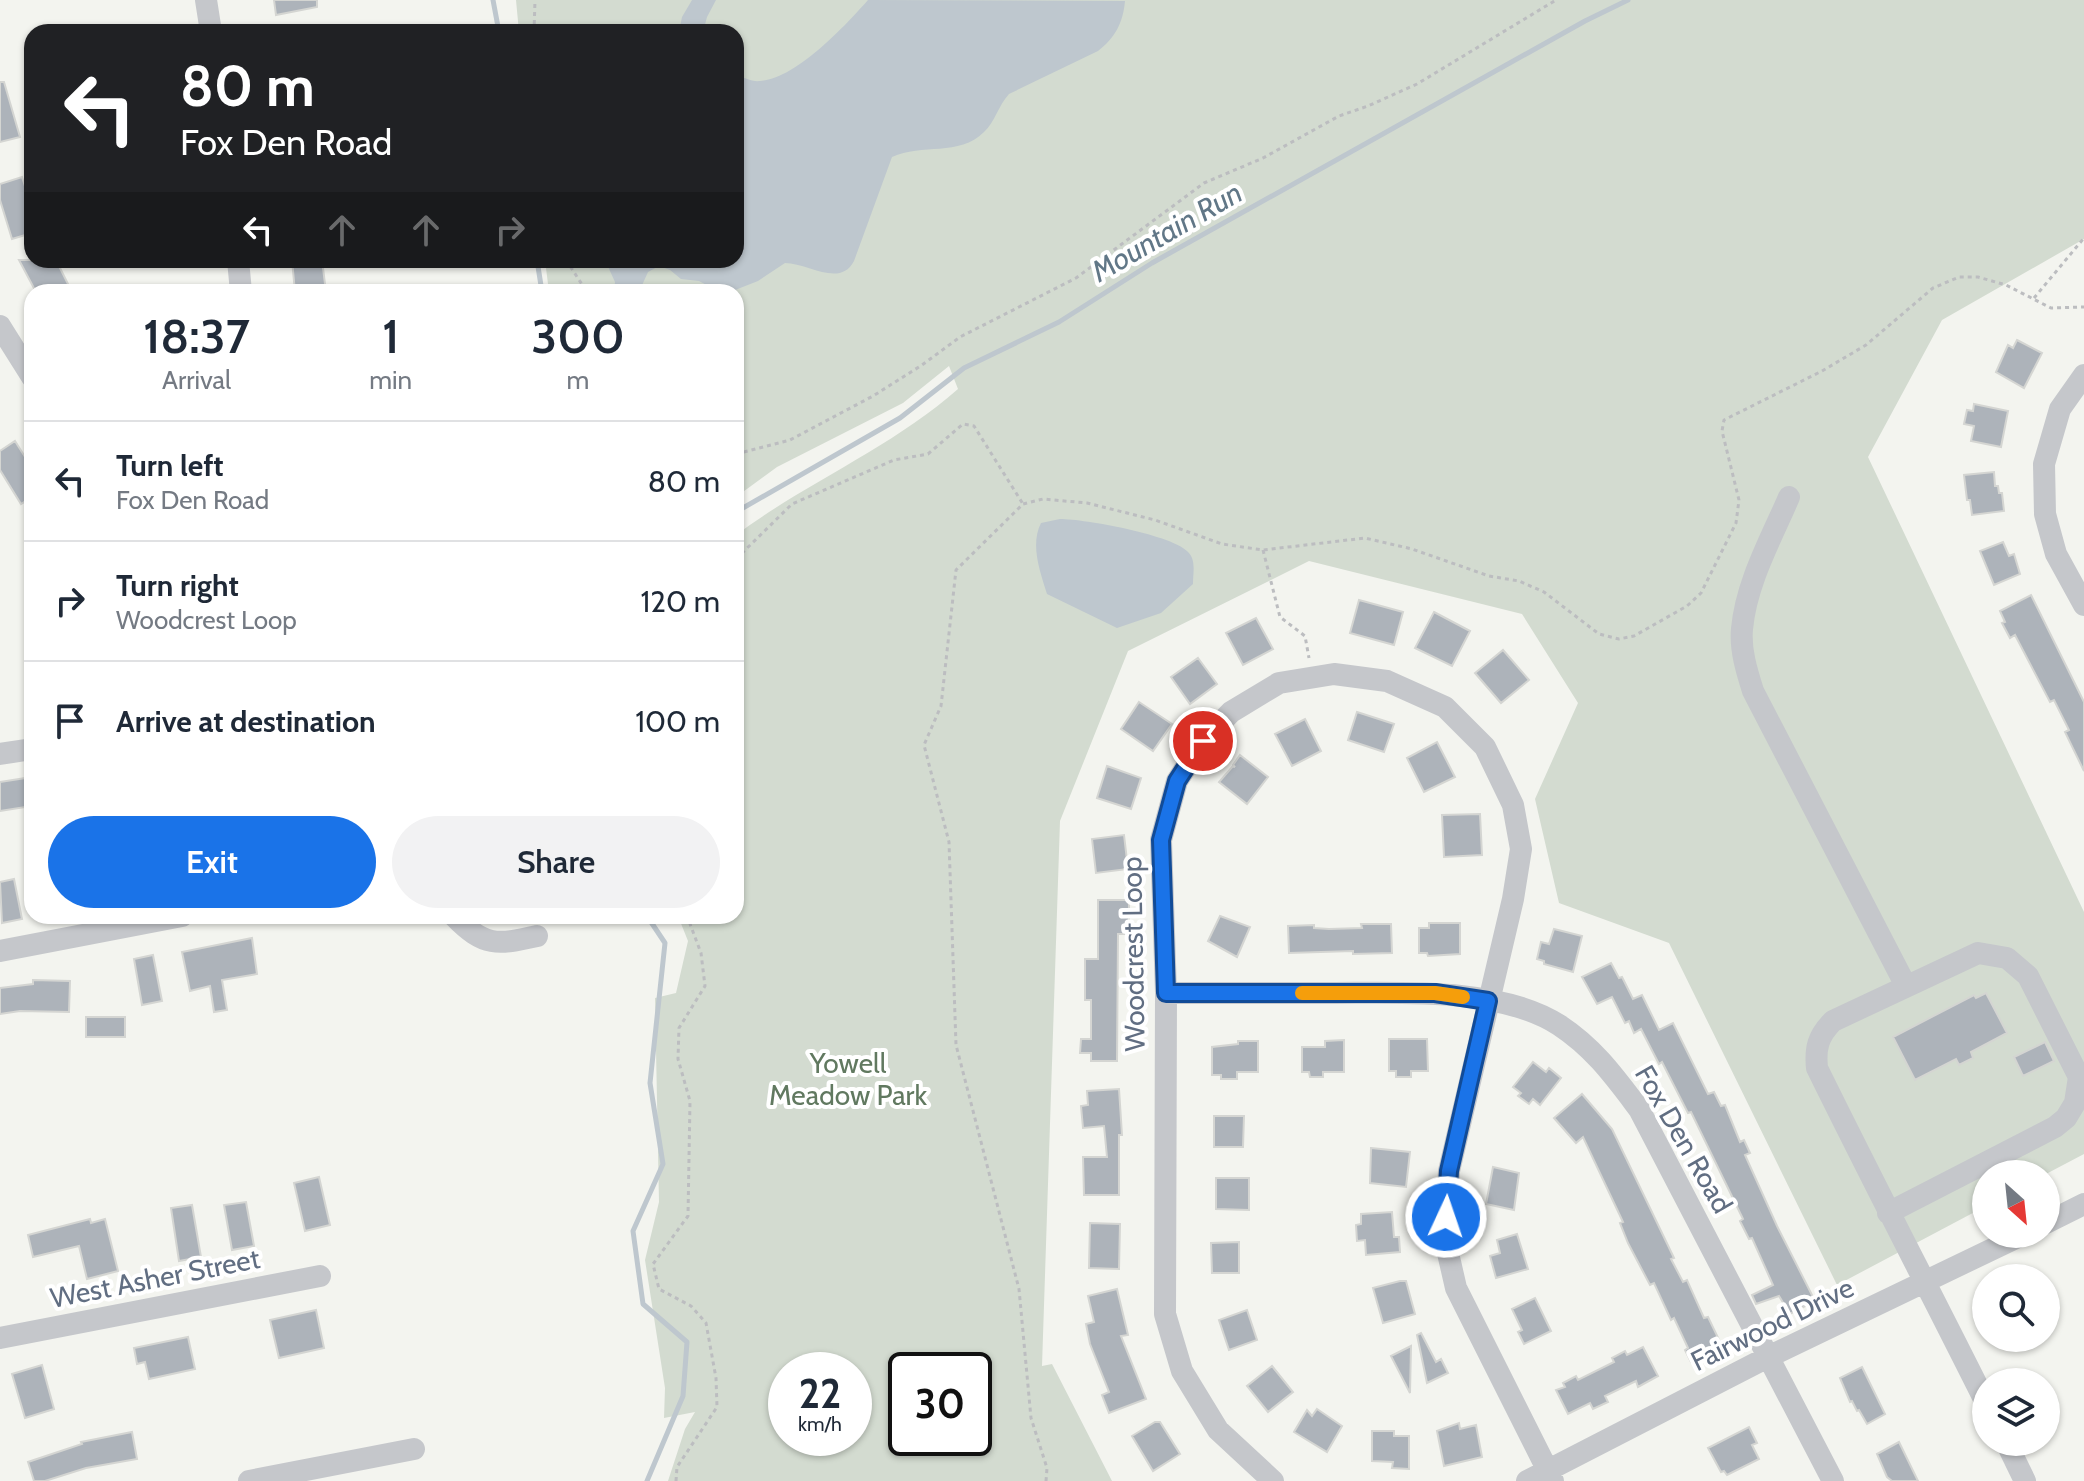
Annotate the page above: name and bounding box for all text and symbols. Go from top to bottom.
text: 80 m [180,52,315,120]
icon: left [48,56,152,160]
text: Fox Den Road [180,120,392,164]
water label: Mountain Run [1084,174,1249,290]
icon: left [236,208,280,252]
icon: ahead [320,208,364,252]
icon: ahead [404,208,448,252]
icon: right [488,208,532,252]
text: 18:37 [143,307,250,365]
text: 1 [382,307,399,365]
text: 300 [531,307,625,365]
text: Arrival [162,364,231,396]
text: min [369,364,412,396]
text: m [567,364,589,396]
text: Turn left [116,447,224,484]
icon: left [48,459,92,503]
text: 80 m [648,463,720,500]
text: Fox Den Road [116,484,269,516]
text: Turn right [116,567,239,604]
icon: right [48,579,92,623]
text: 120 m [640,583,720,620]
text: Woodcrest Loop [116,604,297,636]
icon: arrive [48,699,92,743]
text: Arrive at destination [116,703,376,740]
text: 100 m [635,703,720,740]
pin [1169,707,1237,775]
icon: arrive [1181,719,1225,763]
button: Exit [48,816,376,908]
button: Share [392,816,720,908]
street label: Woodcrest Loop [1114,856,1152,1052]
park label: Yowell Meadow Park [769,1046,927,1112]
street label: Fox Den Road [1628,1059,1740,1219]
north arrow [1972,1160,2060,1248]
map controls [1972,1160,2060,1456]
position arrow [1404,1175,1488,1259]
street label: West Asher Street [47,1241,263,1315]
button: search [1972,1264,2060,1352]
street label: Fairwood Drive [1685,1270,1859,1378]
speed limit sign: 30 [888,1352,992,1456]
button: layers [1972,1368,2060,1456]
text: 22 [799,1369,841,1418]
text: km/h [798,1412,842,1436]

